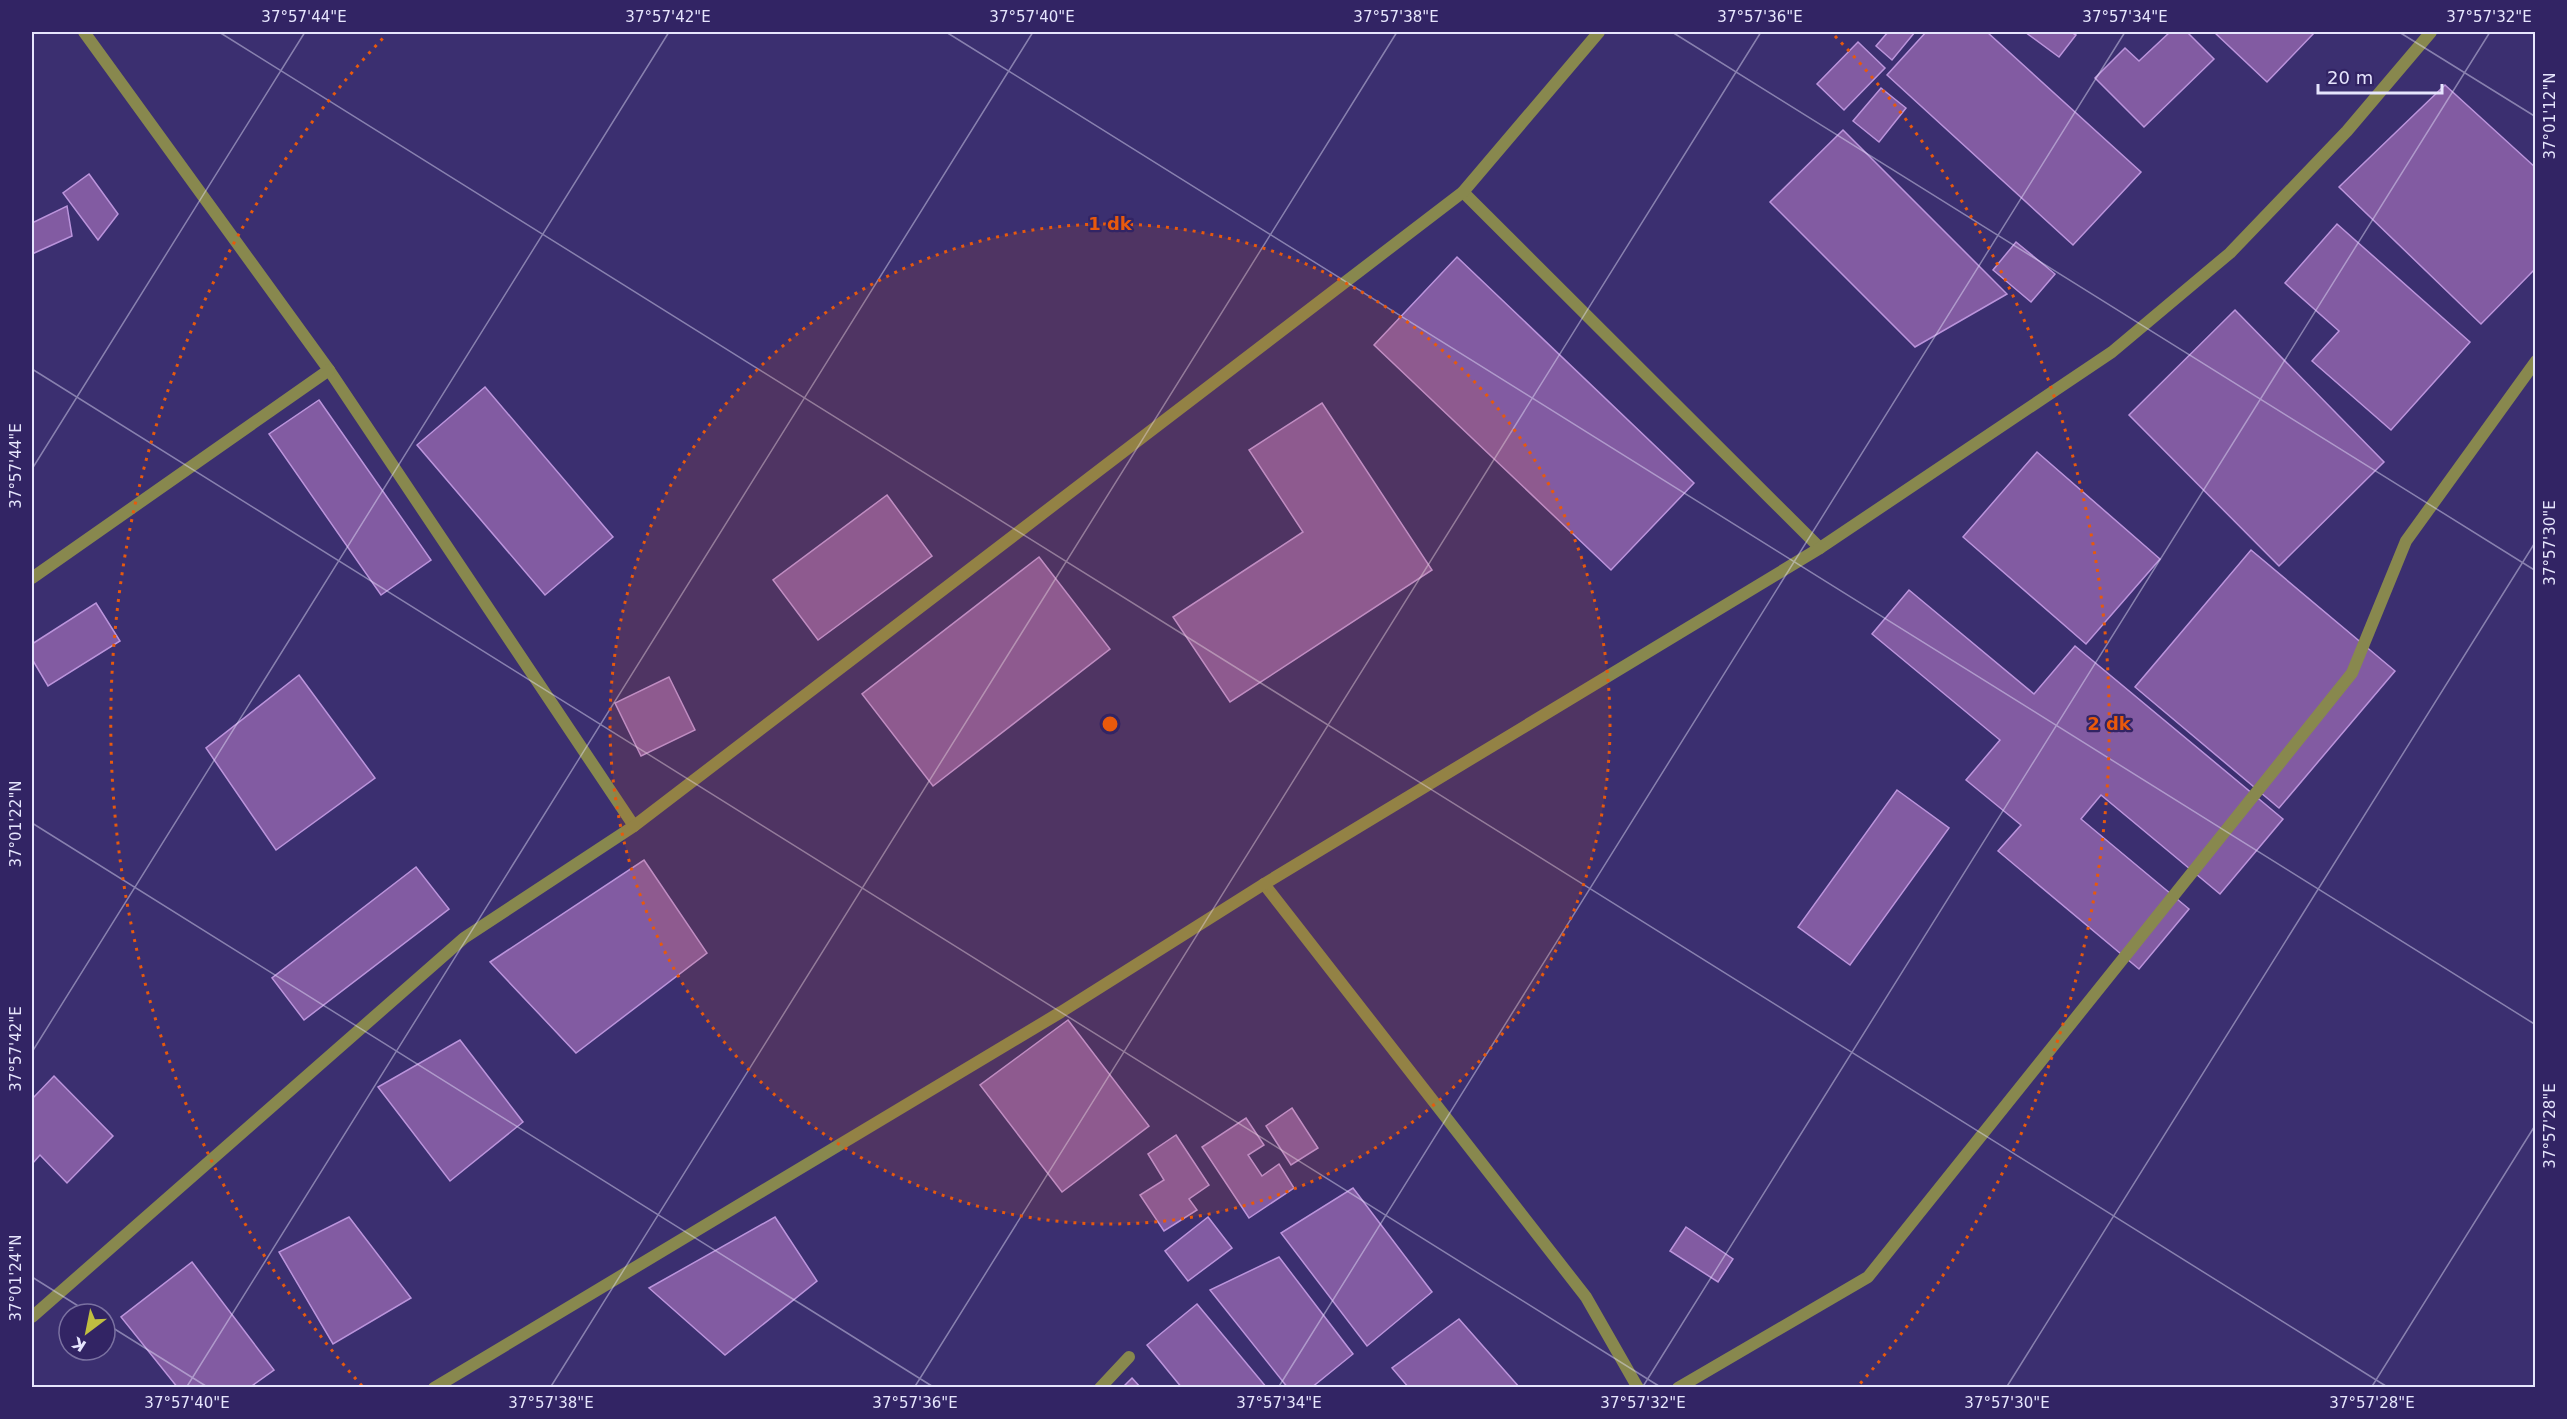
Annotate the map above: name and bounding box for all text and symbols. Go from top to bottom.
text: 37°57'44"E [261,8,347,26]
text: 37°57'42"E [625,8,711,26]
text: 37°57'40"E [989,8,1075,26]
text: 37°57'38"E [1353,8,1439,26]
text: 37°57'36"E [1717,8,1803,26]
text: 37°57'34"E [2082,8,2168,26]
text: 37°57'32"E [2446,8,2532,26]
scale bar [2318,57,2442,95]
text: 20 m [2327,67,2373,88]
text: 37°01'12"N [2541,72,2559,160]
text: 1 dk [1088,213,1133,234]
text: 37°57'44"E [7,423,25,509]
text: 37°57'30"E [2541,500,2559,586]
text: 2 dk [2087,713,2132,734]
centre of rings [1100,714,1120,734]
text: 37°01'22"N [7,780,25,868]
text: 37°57'42"E [7,1006,25,1092]
text: 37°57'28"E [2541,1083,2559,1169]
text: 37°01'24"N [7,1234,25,1322]
north arrow [57,1302,117,1362]
text: K [69,1333,90,1356]
text: 37°57'40"E [144,1394,230,1412]
text: 37°57'38"E [508,1394,594,1412]
text: 37°57'36"E [872,1394,958,1412]
text: 37°57'34"E [1236,1394,1322,1412]
text: 37°57'32"E [1600,1394,1686,1412]
text: 37°57'30"E [1964,1394,2050,1412]
text: 37°57'28"E [2329,1394,2415,1412]

